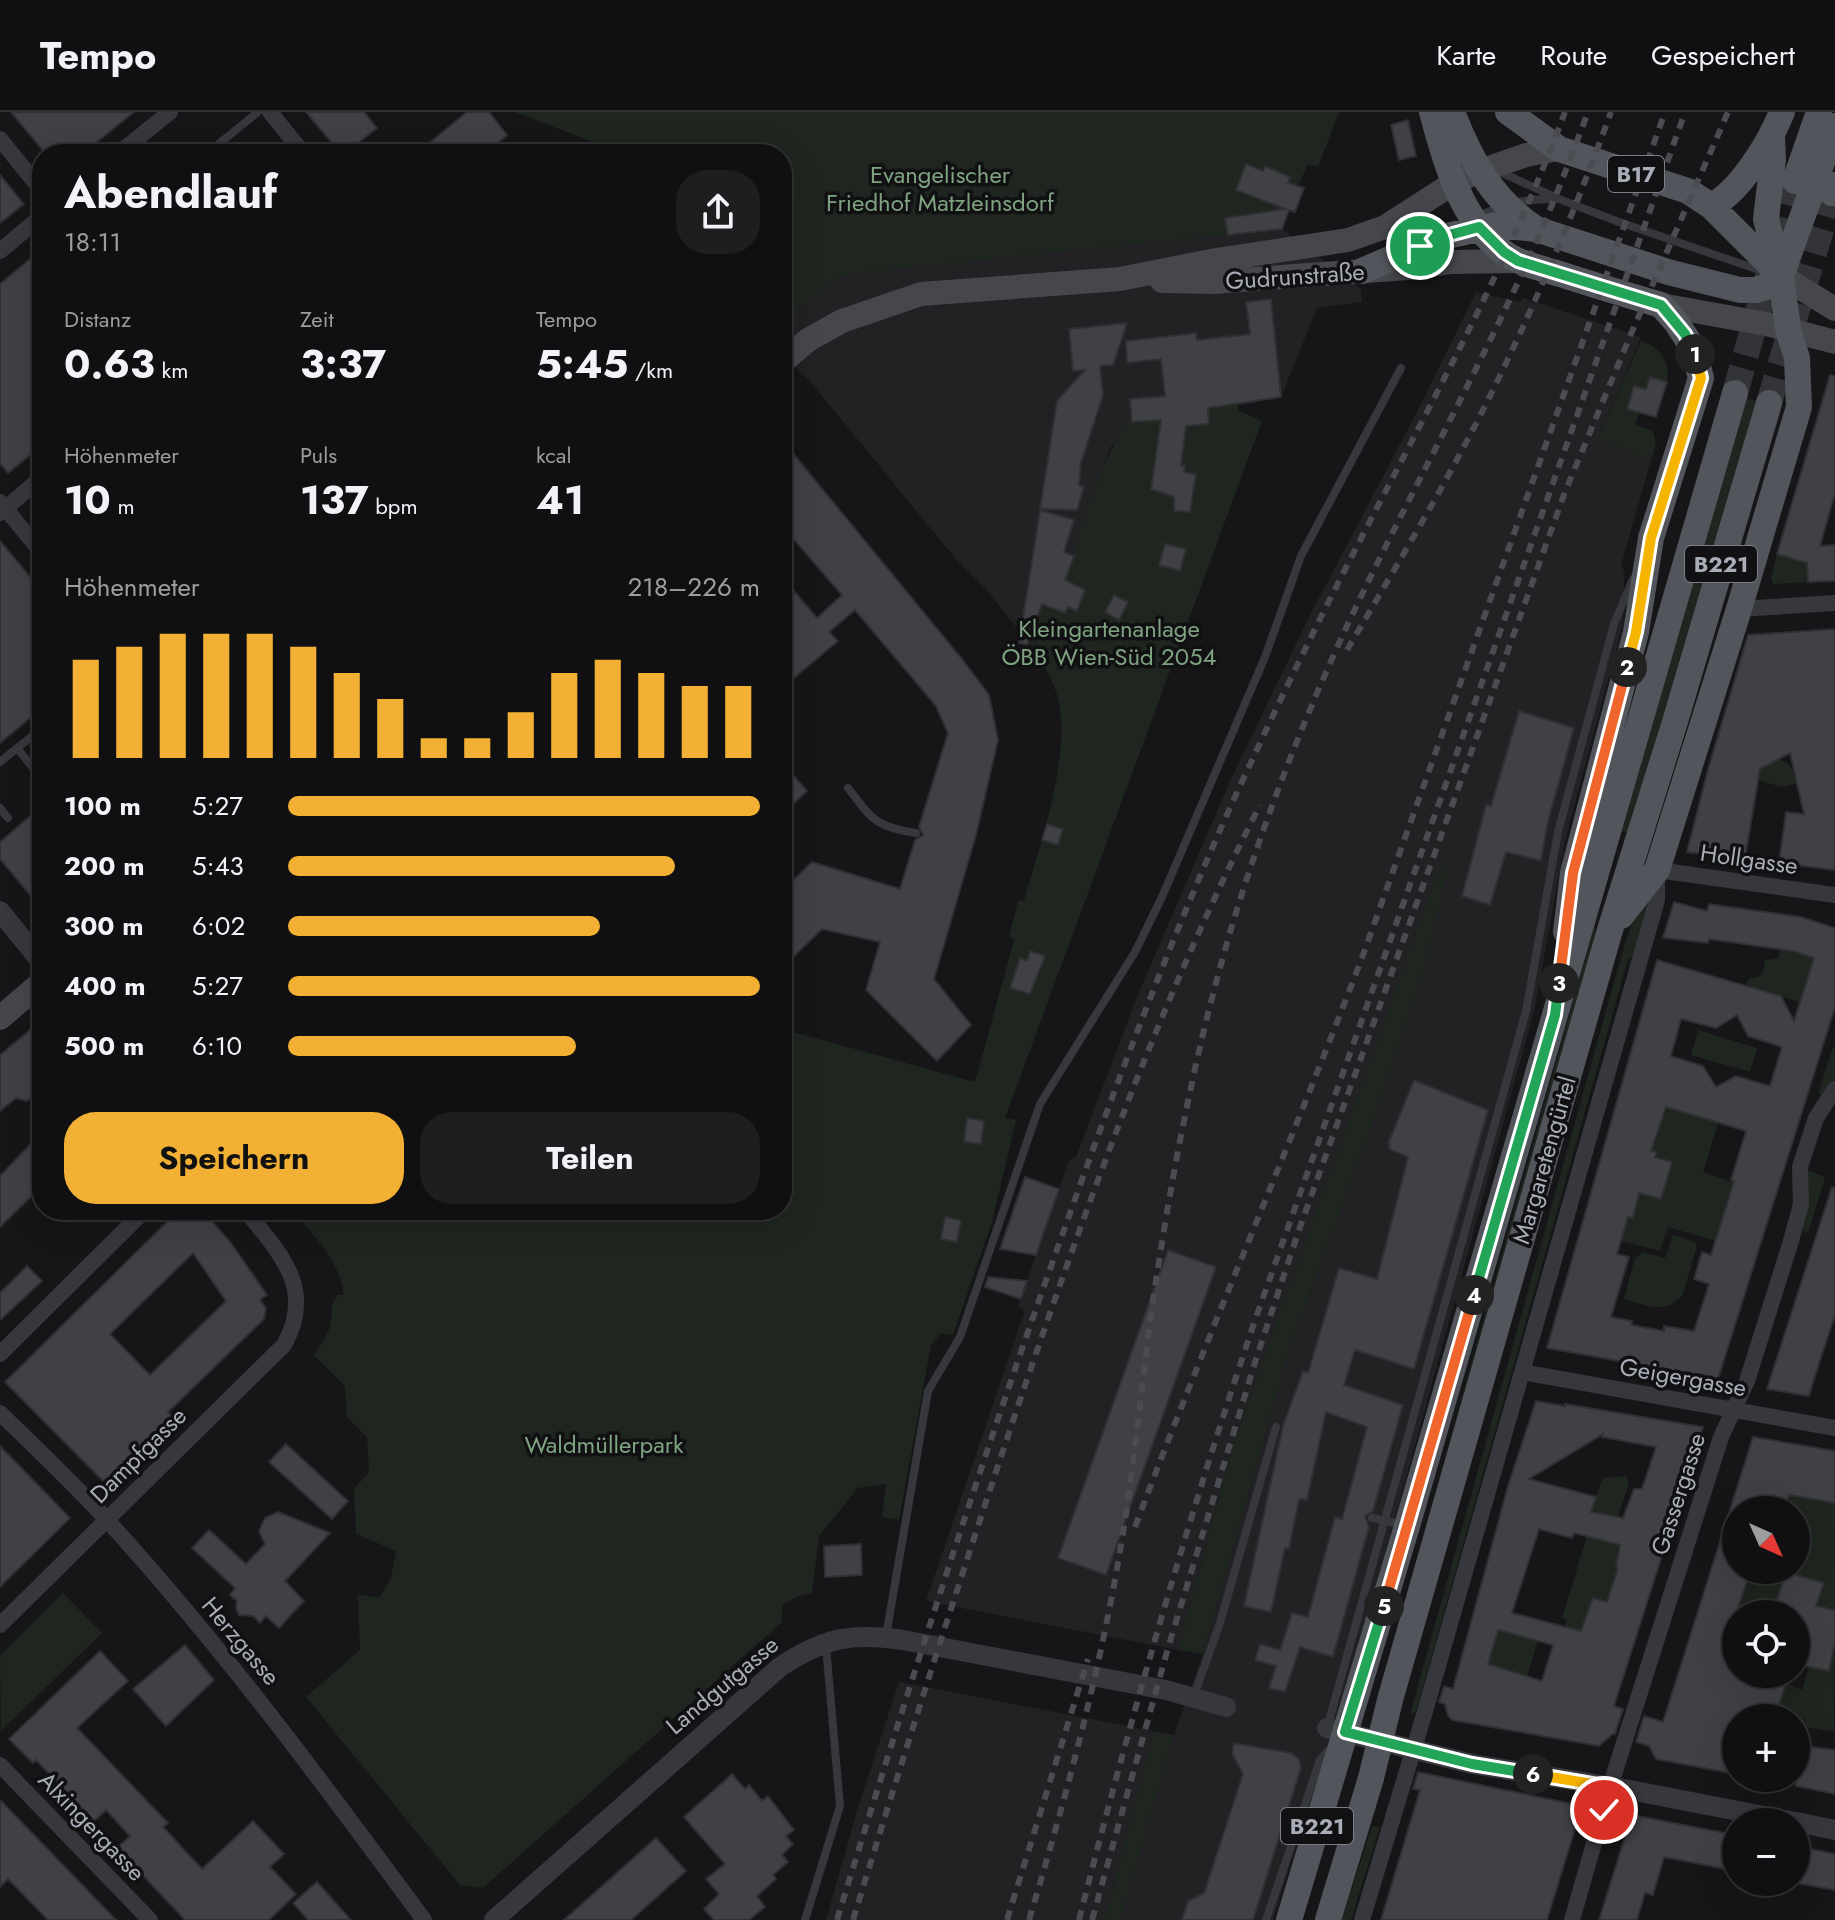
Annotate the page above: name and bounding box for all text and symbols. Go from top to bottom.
text: Tempo [40,28,156,83]
text: Karte [1436,35,1496,76]
text: Route [1540,35,1607,76]
text: Gespeichert [1651,35,1795,76]
road number: B17 [1608,156,1664,192]
park label: Evangelischer Friedhof Matzleinsdorf [826,157,1055,220]
text: Abendlauf [64,161,277,225]
button: share [676,170,760,254]
pin [1386,212,1454,280]
text: 18:11 [64,223,121,261]
icon: arrive [1398,224,1442,268]
street label: Gudrunstraße [1224,254,1366,298]
text: Distanz [64,303,131,335]
text: Zeit [300,303,334,335]
text: Tempo [536,303,597,335]
pin: 1 [1675,334,1715,374]
text: 0.63 [64,335,155,393]
text: 3:37 [300,335,386,393]
text: 5:45 [536,335,628,393]
text: 1 [1689,338,1701,370]
text: km [155,354,188,386]
text: /km [628,354,673,386]
text: Höhenmeter [64,439,179,471]
text: Puls [300,439,337,471]
text: kcal [536,439,572,471]
text: 10 [64,471,111,529]
text: 137 [300,471,369,529]
text: 41 [536,471,584,529]
text: m [111,490,135,522]
text: bpm [369,490,418,522]
road number: B221 [1685,546,1757,582]
text: Höhenmeter [64,568,200,606]
text: 218–226 m [627,568,760,606]
park label: Kleingartenanlage ÖBB Wien-Süd 2054 [1001,611,1217,674]
pin: 2 [1607,647,1647,687]
text: 2 [1620,651,1634,683]
text: 100 m [64,787,141,825]
text: 5:27 [192,787,243,825]
street label: Hollgasse [1698,835,1800,883]
text: 200 m [64,847,145,885]
text: 5:43 [192,847,244,885]
text: 300 m [64,907,144,945]
text: 6:02 [192,907,245,945]
pin: 3 [1539,963,1579,1003]
text: 400 m [64,967,146,1005]
text: 5:27 [192,967,243,1005]
text: 3 [1552,967,1566,999]
text: 500 m [64,1027,144,1065]
text: 6:10 [192,1027,242,1065]
street label: Margaretengürtel [1503,1072,1585,1248]
button: Speichern [64,1112,404,1204]
button: Teilen [420,1112,760,1204]
pin: 4 [1454,1275,1494,1315]
text: 4 [1466,1279,1482,1311]
street label: Geigergasse [1617,1349,1749,1405]
street label: Dampfgasse [82,1399,194,1511]
park label: Waldmüllerpark [524,1427,684,1462]
street label: Gassergasse [1642,1428,1714,1560]
north arrow [1722,1496,1810,1584]
map controls [1722,1496,1810,1896]
pin: 5 [1364,1586,1404,1626]
street label: Herzgasse [193,1589,289,1693]
text: 5 [1377,1590,1391,1622]
button: locate [1722,1600,1810,1688]
street label: Landgutgasse [658,1627,786,1743]
button: + [1722,1704,1810,1792]
pin: 6 [1513,1754,1553,1794]
text: 6 [1526,1758,1540,1790]
street label: Alxingergasse [30,1763,154,1889]
pin [1570,1776,1638,1844]
icon: check [1582,1788,1626,1832]
road number: B221 [1281,1808,1353,1844]
button: − [1722,1808,1810,1896]

